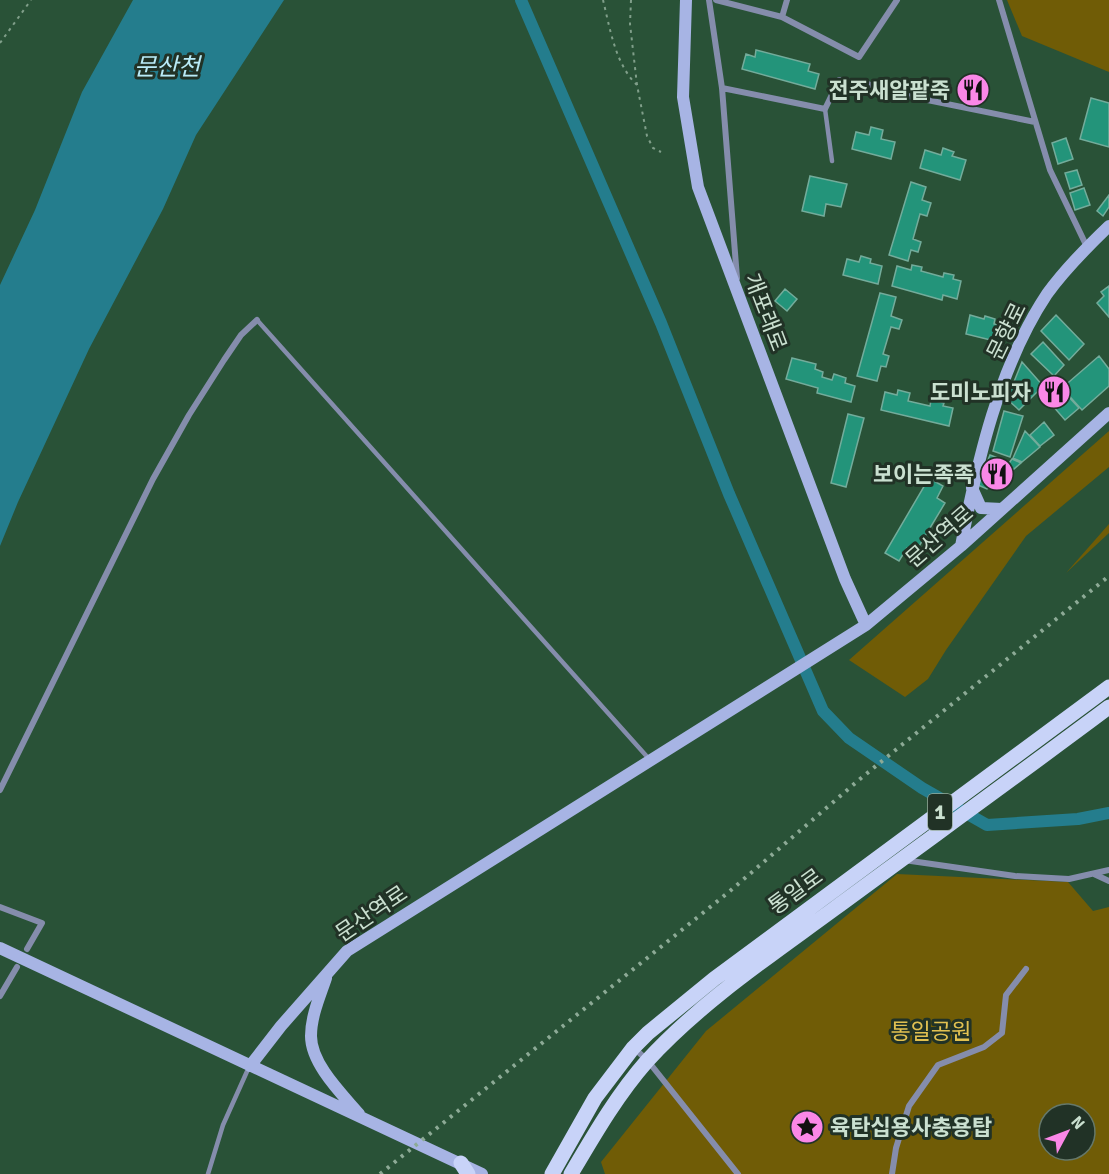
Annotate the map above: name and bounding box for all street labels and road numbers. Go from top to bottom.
street label: 개포래로 [738,270,793,355]
street label: 문향로 [981,298,1032,364]
street label: 문산역로 [900,500,979,573]
road number: 1 [928,794,952,830]
street label: 통일로 [763,863,828,920]
street label: 문산역로 [330,880,412,947]

